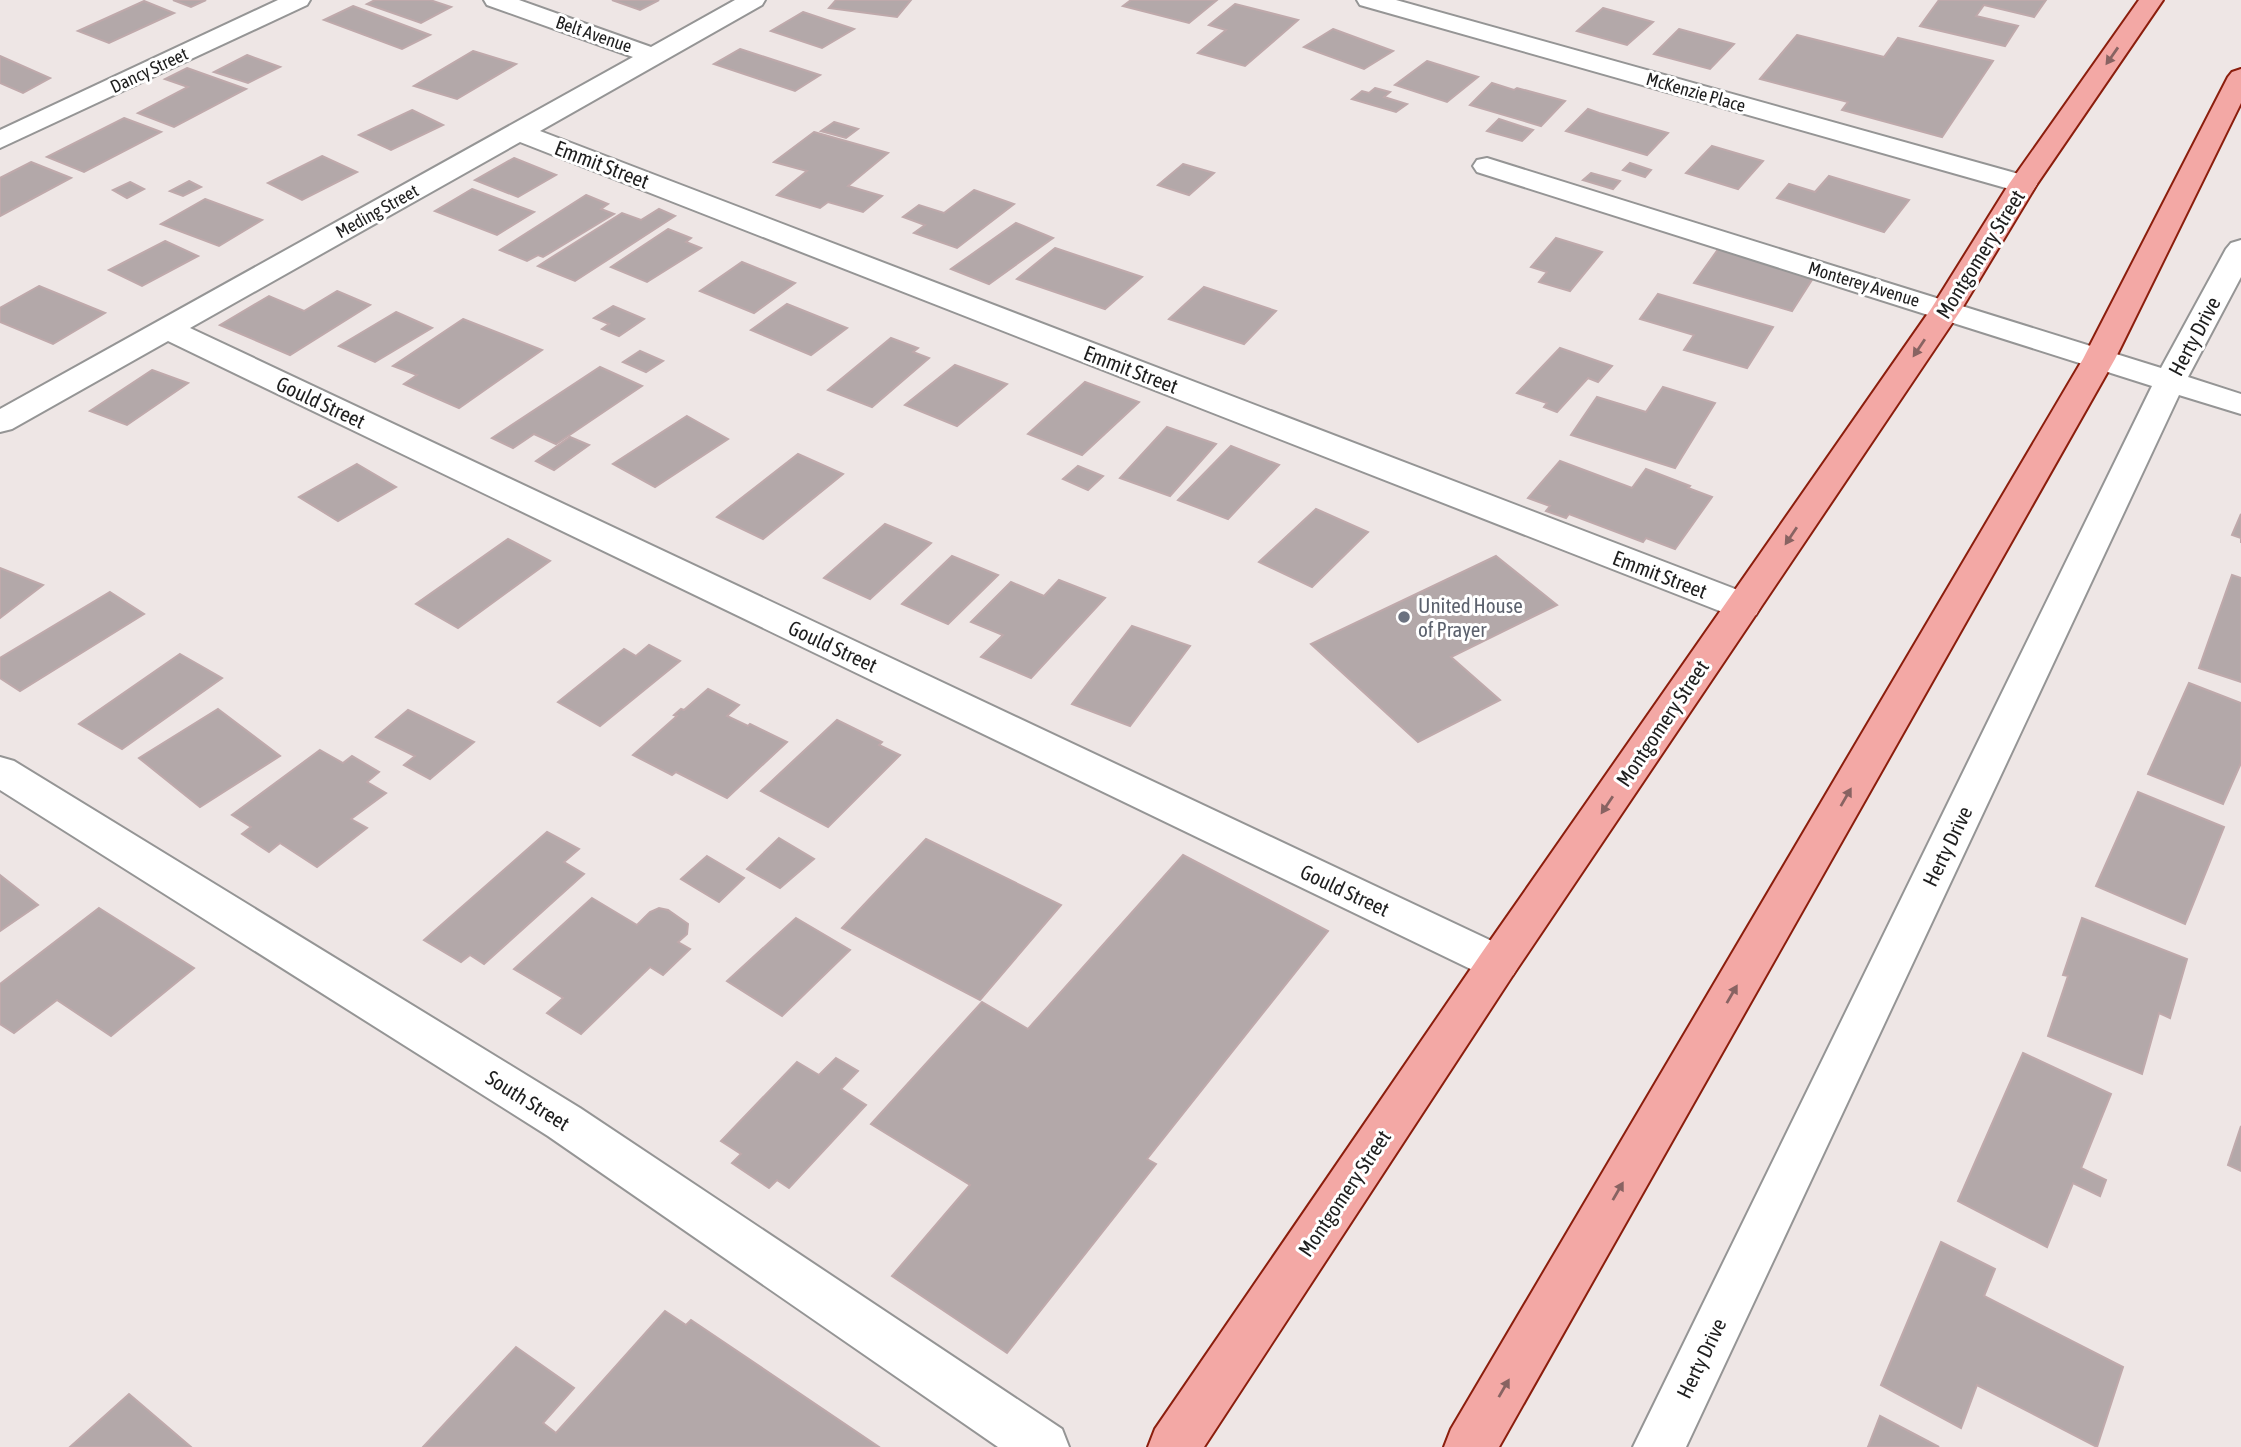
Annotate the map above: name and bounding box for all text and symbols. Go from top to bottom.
street label: Belt Avenue [553,11,635,57]
street label: Dancy Street [107,43,191,97]
one-way arrow [2105,47,2119,65]
street label: McKenzie Place [1644,68,1748,116]
street label: Emmit Street [551,135,653,193]
street label: Meding Street [332,180,422,242]
street label: Montgomery Street [1931,185,2029,323]
street label: Monterey Avenue [1806,257,1922,311]
street label: Herty Drive [2163,292,2225,380]
one-way arrow [1913,338,1926,358]
street label: Emmit Street [1080,340,1182,398]
street label: Gould Street [273,371,369,433]
one-way arrow [1784,527,1798,545]
street label: Emmit Street [1609,545,1711,603]
place label: United House of Prayer [1418,593,1523,641]
marker: United House of Prayer [1396,609,1412,625]
street label: Gould Street [785,615,881,677]
street label: Montgomery Street [1611,655,1713,791]
one-way arrow [1840,787,1852,807]
one-way arrow [1601,795,1614,814]
street label: Herty Drive [1917,802,1977,890]
street label: Gould Street [1297,859,1393,921]
one-way arrow [1726,984,1738,1004]
street label: South Street [482,1065,574,1135]
street label: Montgomery Street [1293,1125,1395,1261]
one-way arrow [1612,1181,1624,1201]
street label: Herty Drive [1671,1314,1731,1402]
one-way arrow [1498,1378,1510,1398]

